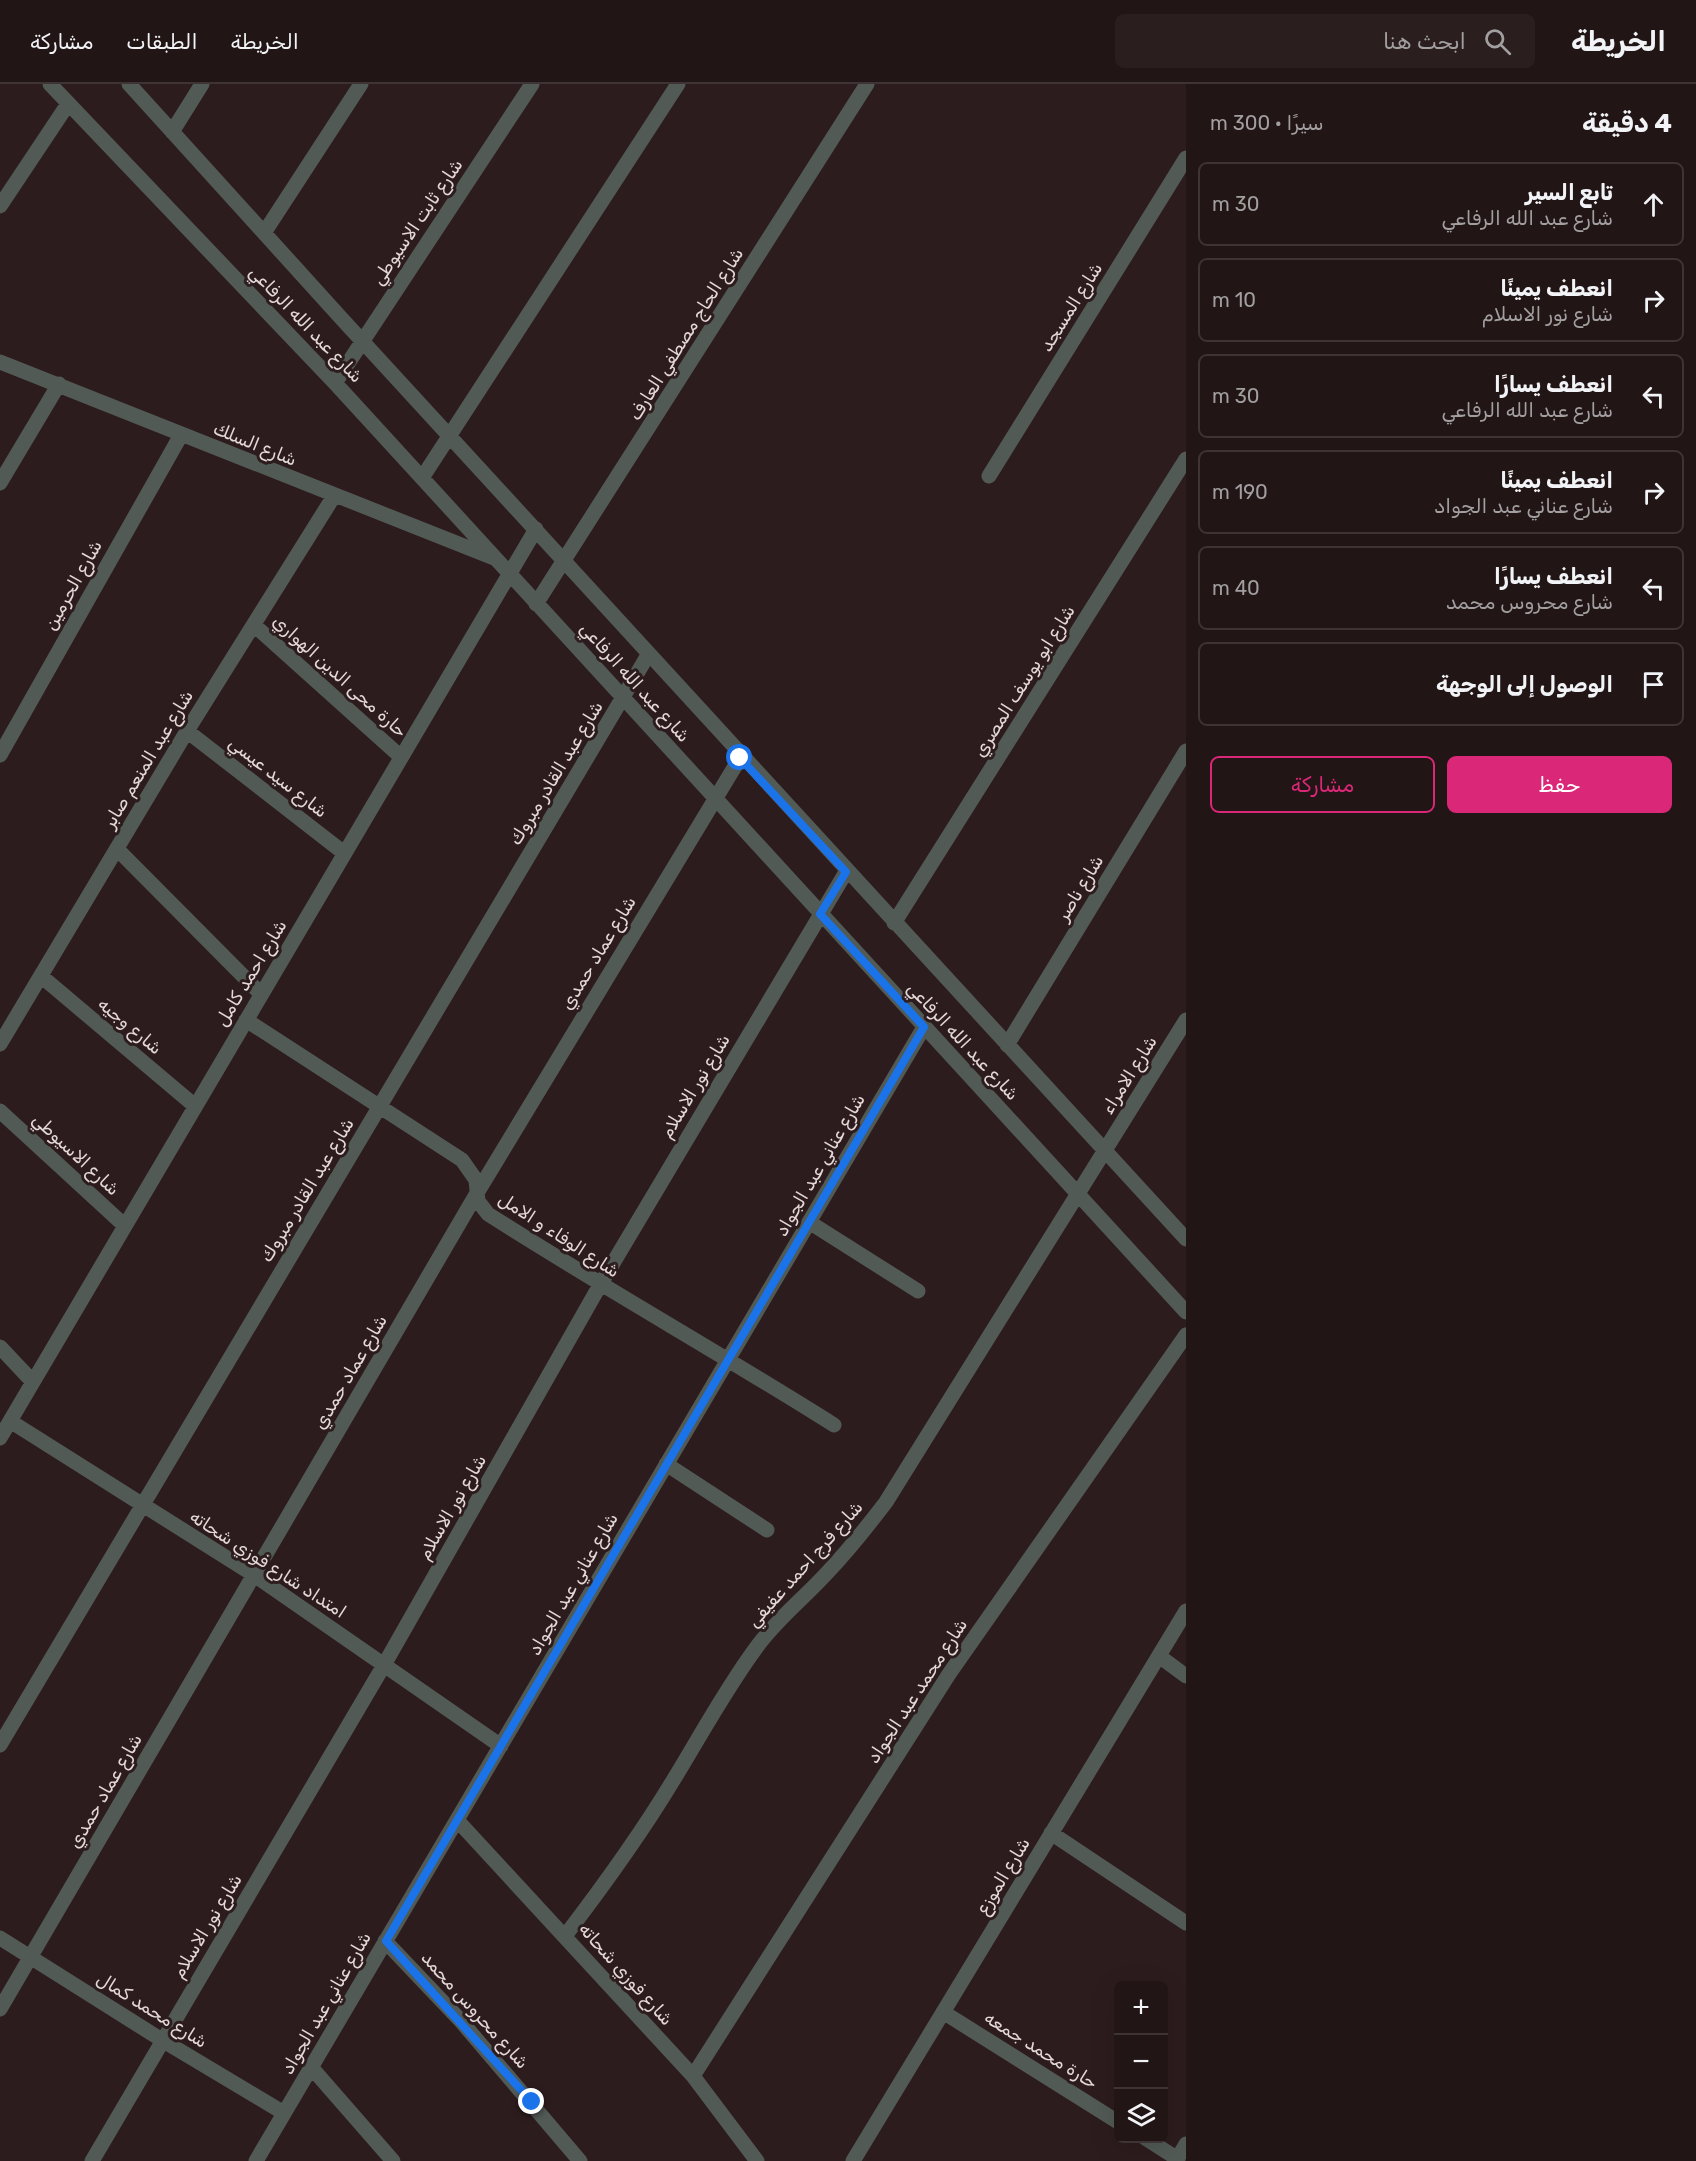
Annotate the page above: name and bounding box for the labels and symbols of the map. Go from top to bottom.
street label: شارع ثابت الاسيوطي [367,155,469,291]
street label: شارع الحاج مصطفي العارف [624,244,750,425]
street label: شارع المسجد [1035,258,1108,356]
street label: شارع عبد الله الرفاعي [243,261,367,389]
street label: شارع السلك [210,417,300,472]
street label: شارع الحرمين [39,536,108,634]
street label: شارع ابو يوسف المصري [968,601,1081,762]
street label: حارة محى الدين الهواري [267,610,412,743]
street label: شارع عبد الله الرفاعي [574,617,695,748]
street label: شارع عبد المنعم صابر [98,686,199,833]
street label: شارع عبد القادر مبروك [504,697,609,850]
street label: شارع سيد عيسي [223,732,332,824]
route start [726,744,752,770]
street label: شارع ناصر [1051,851,1109,926]
street label: شارع عماد حمدي [555,892,641,1014]
street label: شارع احمد كامل [211,916,292,1031]
street label: شارع عبد الله الرفاعي [901,977,1024,1106]
street label: شارع وجيه [93,993,167,1060]
street label: شارع نور الاسلام [655,1030,736,1143]
street label: شارع الامراء [1096,1032,1163,1119]
street label: شارع عناني عبد الجواد [770,1090,872,1241]
street label: شارع الاسيوطي [26,1108,124,1201]
street label: شارع عبد القادر مبروك [255,1114,360,1267]
street label: شارع الوفاء و الامل [494,1188,624,1283]
street label: شارع عماد حمدي [308,1311,393,1434]
street label: شارع نور الاسلام [413,1450,492,1564]
street label: شارع فرج احمد عفيفي [742,1496,869,1633]
street label: امتداد شارع فوزي شحاته [185,1505,350,1624]
street label: شارع عناني عبد الجواد [523,1509,625,1660]
street label: شارع محمد عبد الجواد [862,1615,973,1768]
street label: شارع عماد حمدي [63,1730,148,1853]
street label: شارع الموزع [971,1833,1035,1919]
street label: شارع نور الاسلام [167,1870,248,1983]
street label: شارع فوزي شحاته [573,1918,678,2030]
street label: شارع عناني عبد الجواد [276,1928,378,2079]
street label: شارع محروس محمد [416,1947,534,2074]
street label: شارع محمد كمال [92,1967,211,2054]
street label: حارة محمد جمعه [980,2006,1102,2094]
route end [518,2088,544,2114]

